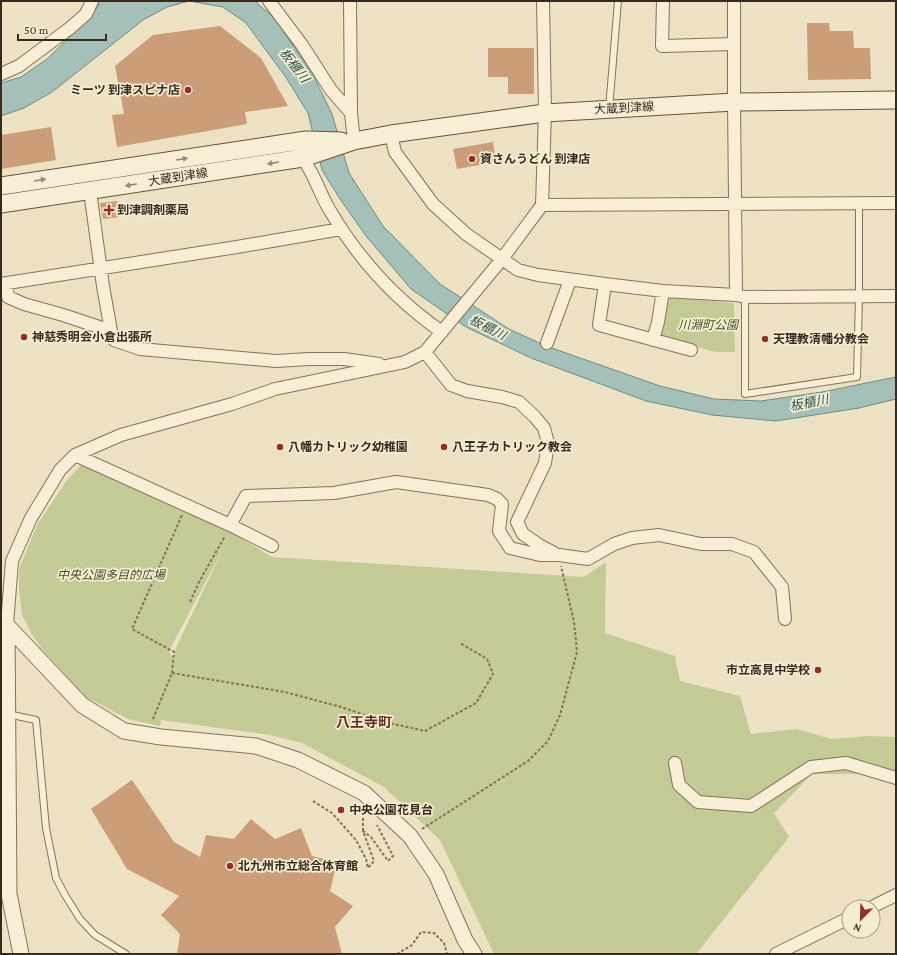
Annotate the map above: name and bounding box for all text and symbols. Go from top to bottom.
scale bar [18,16,106,42]
text: 50 m [24,23,49,37]
water label: 板櫃川 [277,45,314,87]
place label: ミーツ 到津スピナ店 [70,83,180,97]
marker: ミーツ 到津スピナ店 [183,85,193,95]
street label: 大蔵到津線 [594,99,654,117]
place label: 資さんうどん 到津店 [480,152,590,166]
marker: 資さんうどん 到津店 [467,154,477,164]
one-way arrow [176,156,188,162]
one-way arrow [267,160,279,166]
street label: 大蔵到津線 [147,165,209,189]
one-way arrow [33,177,46,183]
one-way arrow [125,182,137,188]
place label: 到津調剤薬局 [117,203,189,217]
marker: 到津調剤薬局 [104,205,114,215]
water label: 板櫃川 [467,312,510,344]
park label: 川淵町公園 [678,318,740,332]
place label: 神慈秀明会小倉出張所 [32,330,152,344]
marker: 神慈秀明会小倉出張所 [19,332,29,342]
place label: 天理教清幡分教会 [773,332,869,346]
marker: 天理教清幡分教会 [760,334,770,344]
water label: 板櫃川 [789,391,832,414]
place label: 八幡カトリック幼稚園 [288,440,408,454]
place label: 八王子カトリック教会 [452,440,572,454]
marker: 八幡カトリック幼稚園 [275,442,285,452]
marker: 八王子カトリック教会 [439,442,449,452]
park label: 中央公園多目的広場 [57,568,167,582]
place label: 市立高見中学校 [726,663,810,677]
marker: 市立高見中学校 [813,665,823,675]
district label: 八王寺町 [336,714,392,730]
place label: 中央公園花見台 [349,803,433,817]
marker: 中央公園花見台 [336,805,346,815]
place label: 北九州市立総合体育館 [238,859,358,873]
marker: 北九州市立総合体育館 [225,861,235,871]
north arrow [841,899,881,939]
text: N [851,921,863,935]

